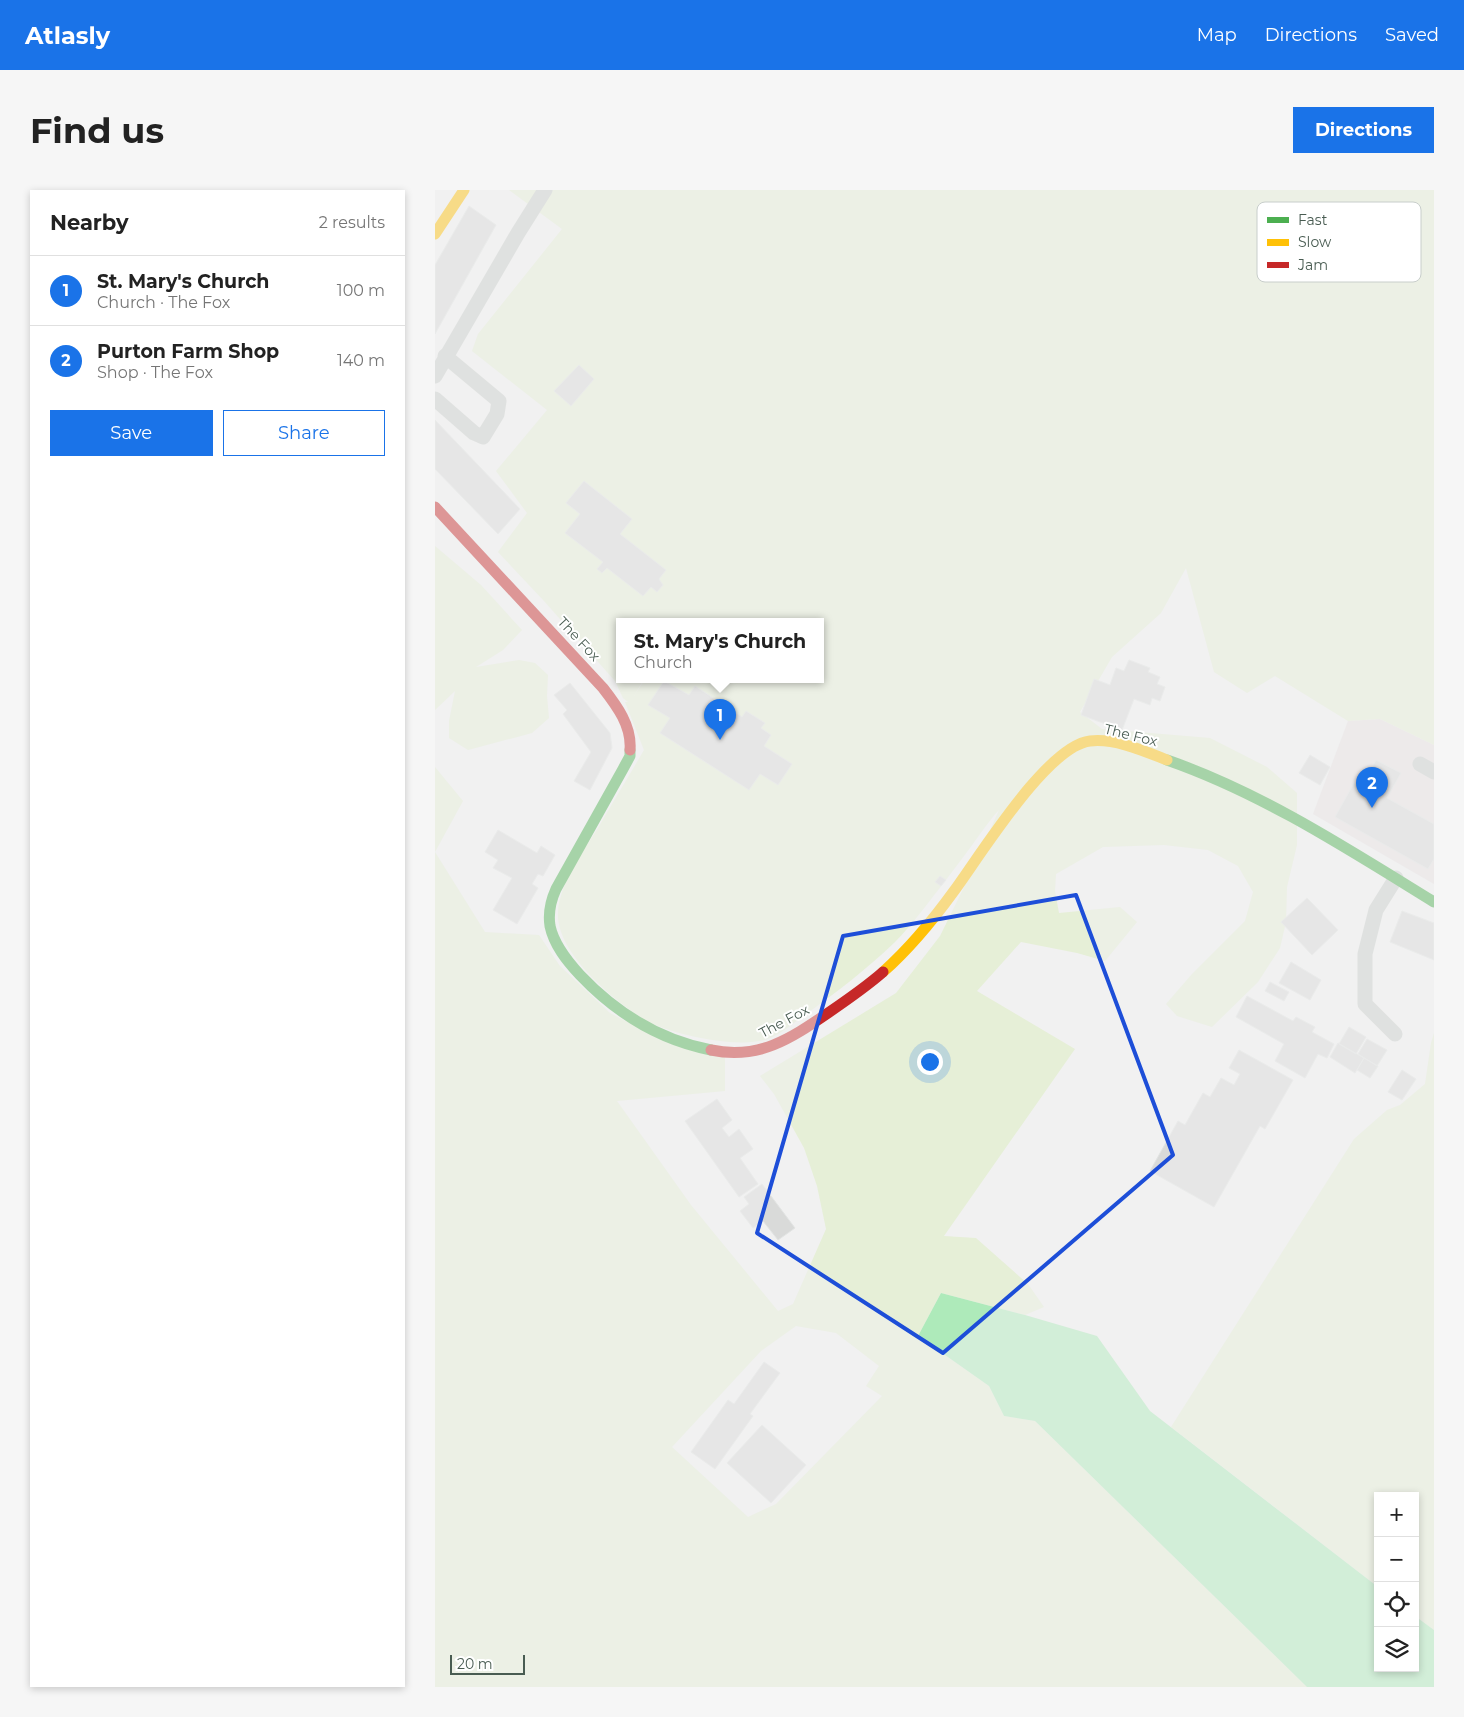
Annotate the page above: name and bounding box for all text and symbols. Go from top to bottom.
text: Atlasly [25,21,110,50]
text: Map [1197,24,1237,46]
text: Directions [1265,24,1357,46]
text: Saved [1385,24,1439,46]
button: Directions [1293,107,1434,153]
text: Find us [30,109,164,152]
legend [1257,202,1421,282]
text: Nearby [50,210,129,235]
text: Fast [1298,211,1328,229]
text: 2 results [319,213,385,232]
text: Slow [1298,233,1332,251]
text: Jam [1297,256,1328,274]
text: St. Mary's Church [97,270,269,293]
text: 1 [63,281,69,300]
text: 100 m [337,281,385,300]
text: Church · The Fox [97,293,230,312]
text: Purton Farm Shop [97,340,279,363]
text: 2 [61,351,71,370]
text: 140 m [337,351,385,370]
text: Shop · The Fox [97,363,213,382]
button: Save [50,410,213,456]
button: Share [223,410,385,456]
street label: The Fox [554,613,604,665]
popup [616,618,824,683]
text: St. Mary's Church [634,630,806,653]
text: Church [634,653,693,672]
pin: 1 [704,699,736,740]
street label: The Fox [1102,720,1160,750]
pin: 2 [1356,767,1388,808]
street label: The Fox [756,1000,813,1042]
your location [917,1049,943,1075]
map controls [1374,1492,1419,1672]
button: + [1374,1492,1419,1537]
button: − [1374,1537,1419,1582]
button: locate [1374,1582,1419,1627]
button: layers [1374,1627,1419,1672]
scale bar [450,1652,525,1675]
text: 20 m [457,1655,493,1673]

